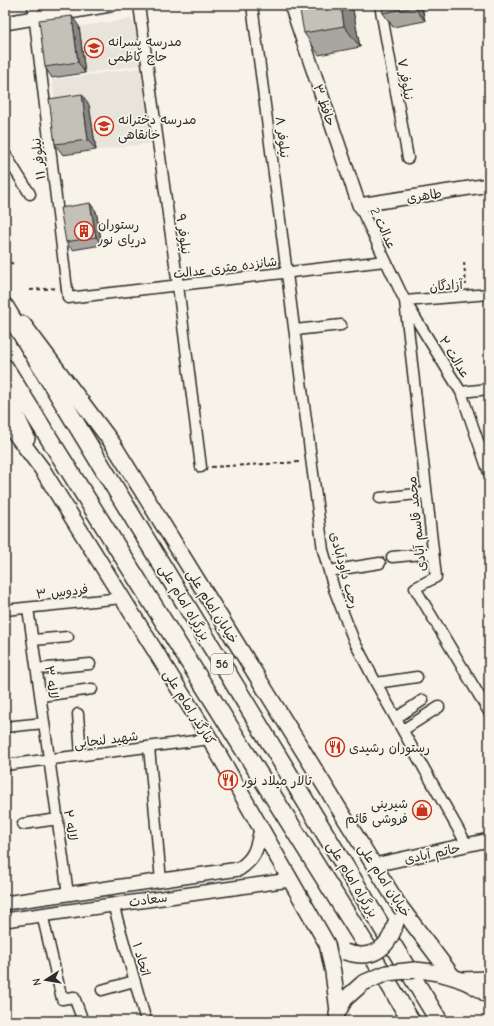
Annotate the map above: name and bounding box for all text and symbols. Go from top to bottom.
place label: مدرسه پسرانه حاج کاظمی [108,34,182,66]
school or university icon: مدرسه پسرانه حاج کاظمی [83,37,105,59]
street label: نیلوفر ۷ [394,57,417,101]
street label: حافظ ۳ [310,82,339,128]
place label: مدرسه دخترانه خانقاهی [118,112,196,144]
school or university icon: مدرسه دخترانه خانقاهی [93,115,115,137]
street label: نیلوفر ۸ [272,115,292,159]
street label: نیلوفر ۱۱ [28,137,49,181]
street label: طاهری [405,185,443,206]
street label: عدالت 2 [367,205,400,252]
street label: نیلوفر ۹ [172,213,194,255]
place label: رستوران دریای نور [97,217,147,248]
building icon: رستوران دریای نور [73,220,95,242]
street label: شانزده متری عدالت [172,254,278,281]
street label: آزادگان [429,277,464,295]
street label: عدالت ۲ [436,334,473,381]
street label: محمد قاسم آبادی [404,475,432,572]
street label: رجب داودآبادی [326,530,362,610]
street label: بزرگراه امام علی [153,562,213,645]
street label: خیابان امام علی [181,566,241,648]
street label: فردوس ۳ [35,581,89,603]
road number: 56 [211,654,233,674]
street label: لاله ۳ [42,665,61,700]
street label: کنارگذر امام علی [158,667,219,750]
street label: شهید لنجابی [73,728,139,753]
restaurant icon: رستوران رشیدی [324,736,346,758]
place label: رستوران رشیدی [349,740,430,756]
restaurant icon: تالار میلاد نور [217,769,239,791]
place label: تالار میلاد نور [241,773,312,789]
place label: شیرینی فروشی قائم [345,796,408,829]
shop icon: شیرینی فروشی قائم [411,799,433,821]
street label: لاله ۲ [61,808,80,842]
street label: بزرگراه امام علی [321,839,381,922]
street label: حاتم آبادی [403,840,462,870]
street label: خیابان امام علی [353,841,414,922]
street label: سعادت [128,889,168,910]
street label: اتحاد ۱ [130,941,153,978]
north arrow [26,960,66,1000]
text: N [30,977,44,987]

